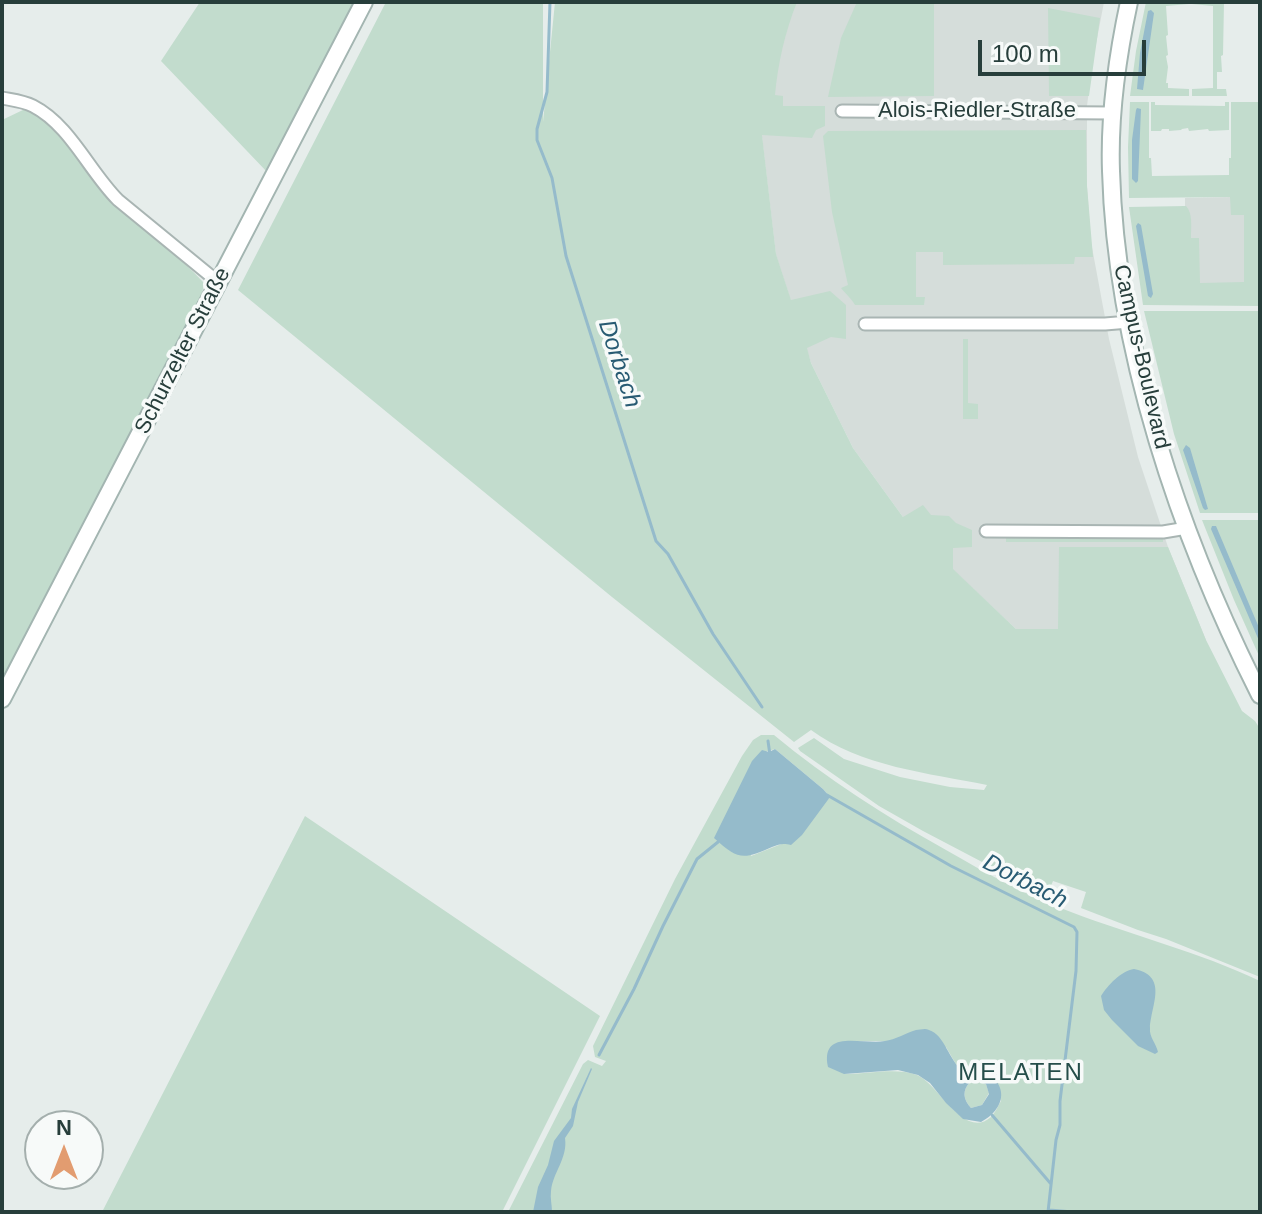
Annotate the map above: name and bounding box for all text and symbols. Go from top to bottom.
scale bar [982,24,1150,74]
text: 100 m [992,40,1059,67]
street label: Alois-Riedler-Straße [878,98,1076,124]
street label: Campus-Boulevard [1107,262,1175,452]
street label: Schurzelter Straße [130,263,236,439]
water label: Dorbach [591,316,647,412]
water label: Dorbach [978,849,1072,915]
district label: MELATEN [958,1059,1084,1087]
north arrow [24,1110,104,1190]
text: N [56,1115,72,1140]

